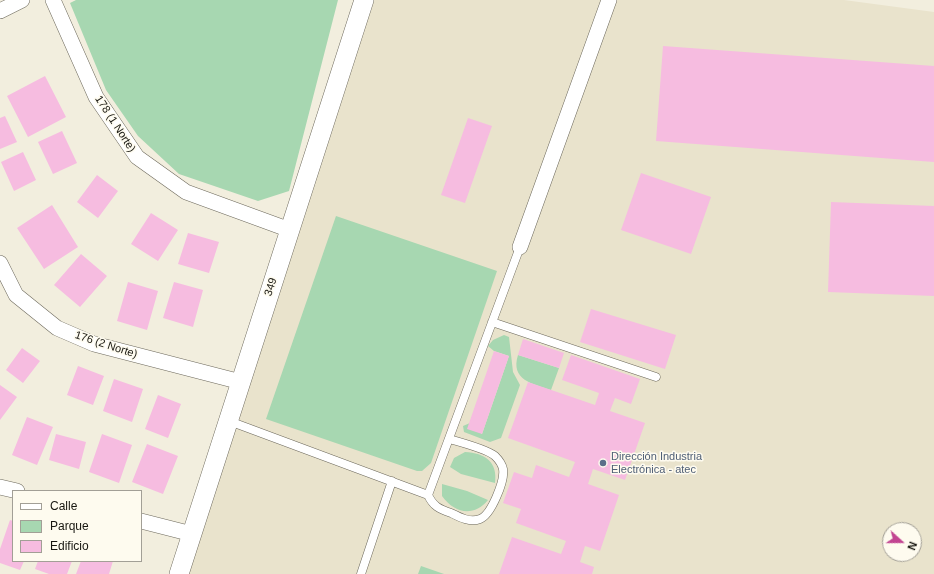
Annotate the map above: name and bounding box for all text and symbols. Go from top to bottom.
street label: 178 (1 Norte) [92,93,138,155]
street label: 349 [262,276,280,298]
street label: 176 (2 Norte) [73,329,139,361]
place label: Dirección Industria Electrónica - atec [611,450,702,476]
marker: Dirección Industria Electrónica - atec [598,458,608,468]
legend [12,490,142,562]
text: Calle [50,499,77,513]
text: Parque [50,519,89,533]
north arrow [882,522,922,562]
text: Edificio [50,539,89,553]
text: N [905,540,919,552]

